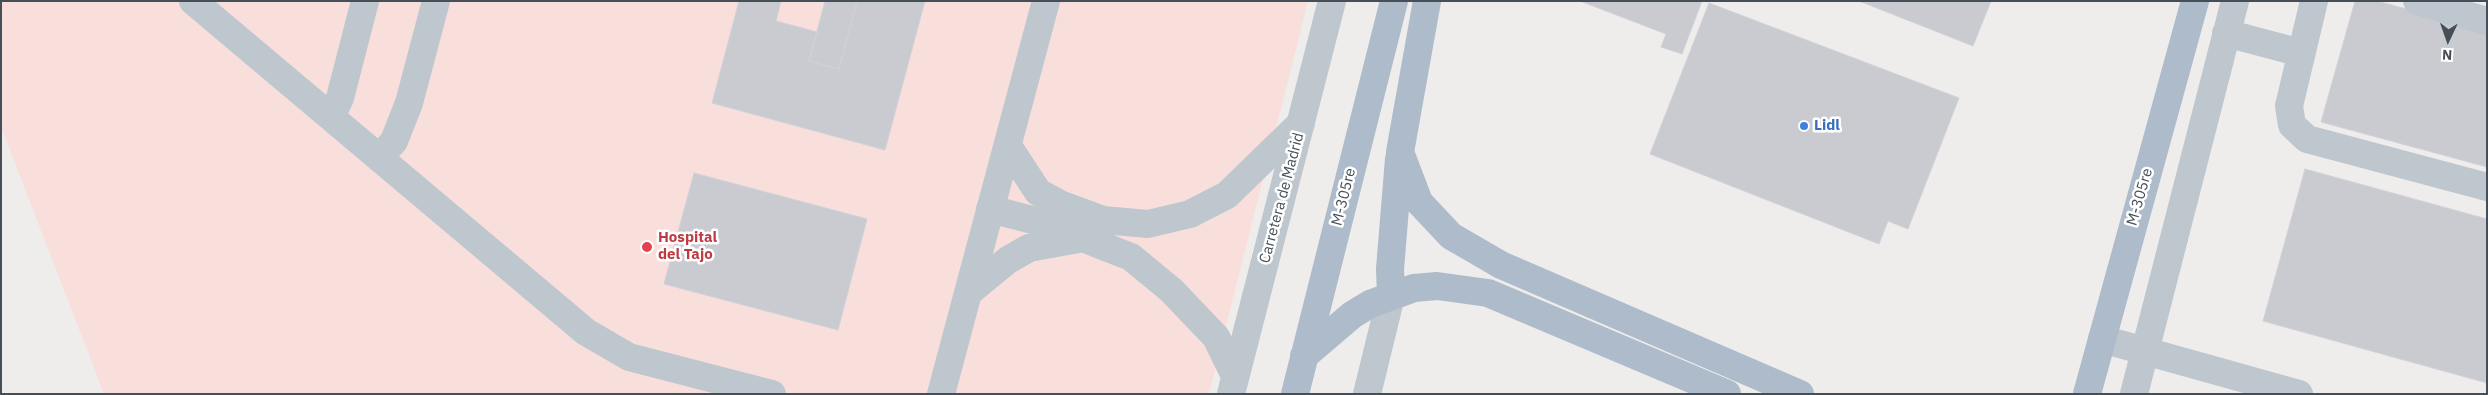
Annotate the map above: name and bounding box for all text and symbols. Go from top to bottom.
north arrow [2423,15,2473,65]
text: N [2442,46,2453,64]
place label: Lidl [1814,117,1840,135]
marker: Lidl [1798,120,1810,132]
street label: Carretera de Madrid [1256,131,1308,265]
street label: M-305re [1328,166,1360,228]
street label: M-305re [2123,166,2157,228]
place label: Hospital del Tajo [658,229,717,264]
marker: Hospital del Tajo [640,240,654,254]

